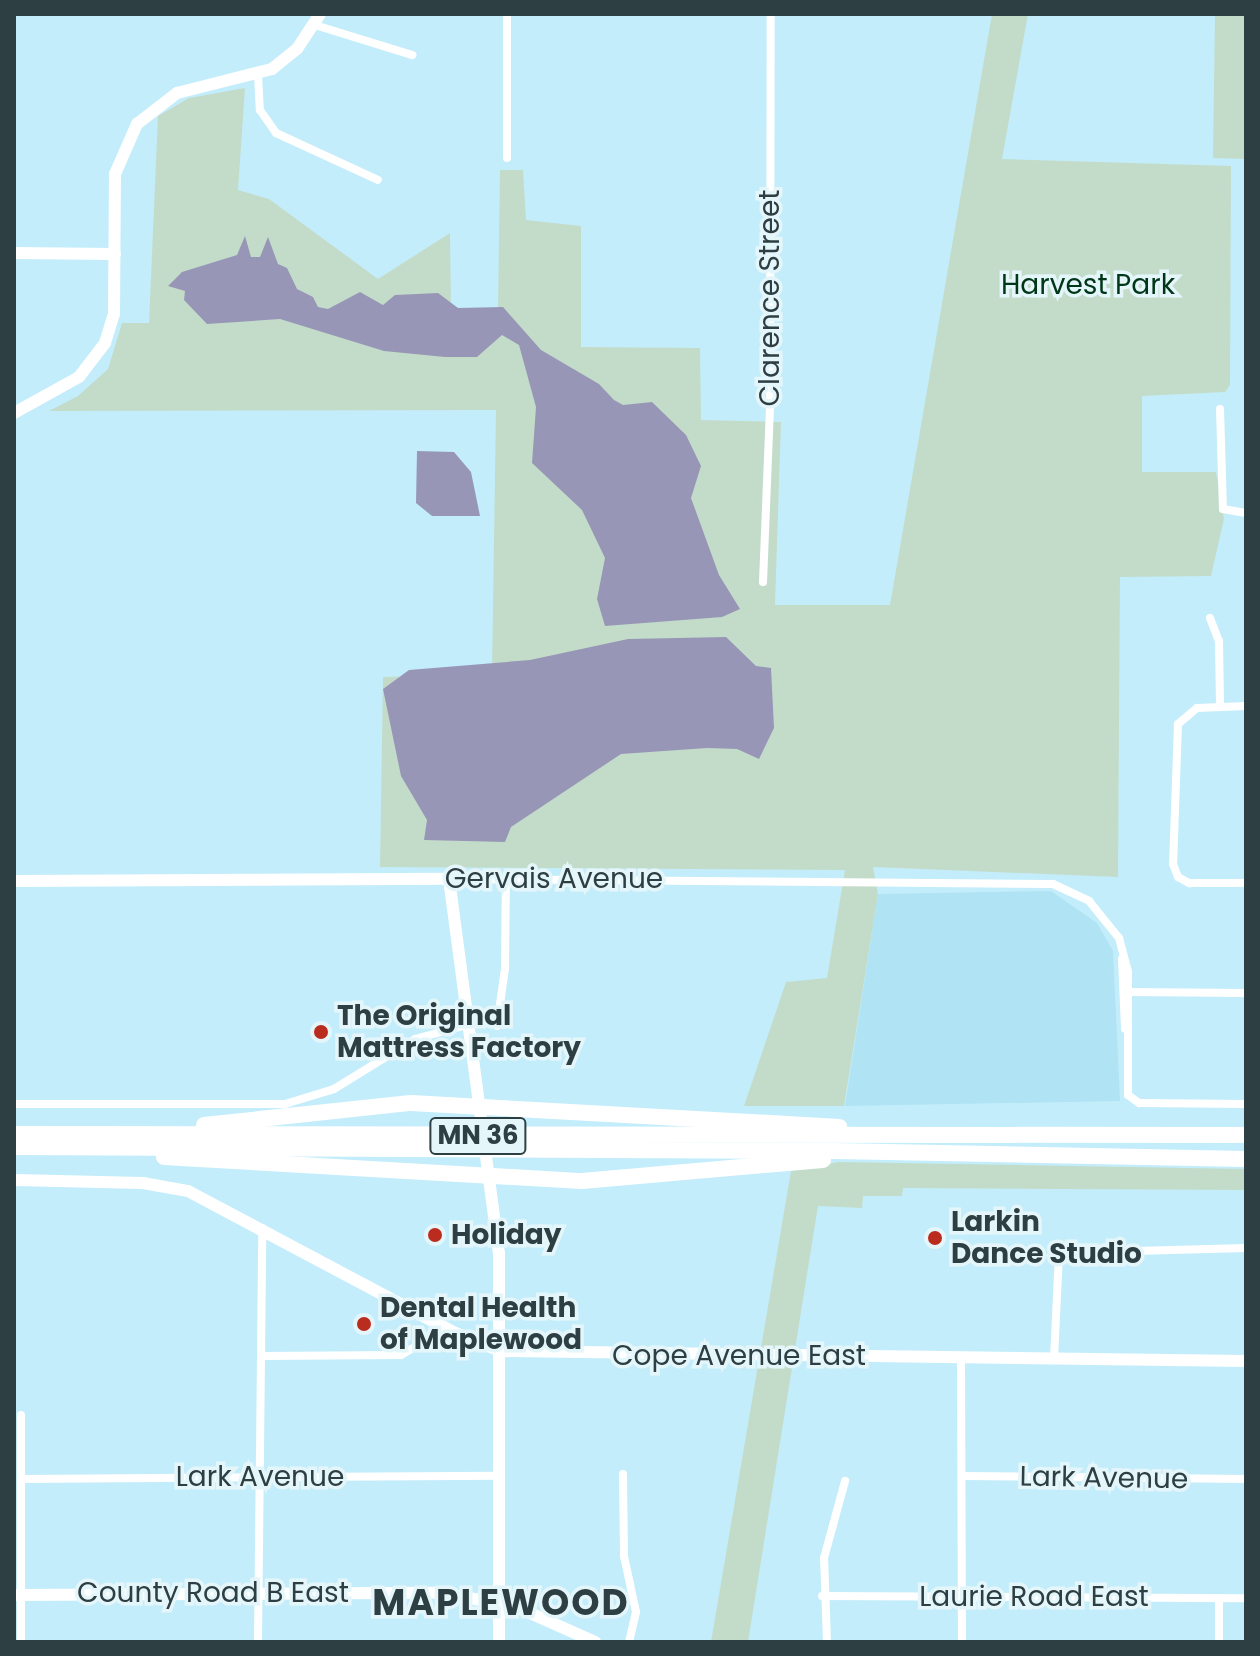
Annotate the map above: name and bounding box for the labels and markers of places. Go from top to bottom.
place label: The Original Mattress Factory [337,999,581,1065]
marker: The Original Mattress Factory [312,1023,330,1041]
place label: Larkin Dance Studio [951,1205,1142,1271]
place label: Holiday [451,1218,562,1252]
marker: Holiday [426,1226,444,1244]
marker: Larkin Dance Studio [926,1229,944,1247]
place label: Dental Health of Maplewood [380,1291,582,1357]
marker: Dental Health of Maplewood [355,1315,373,1333]

